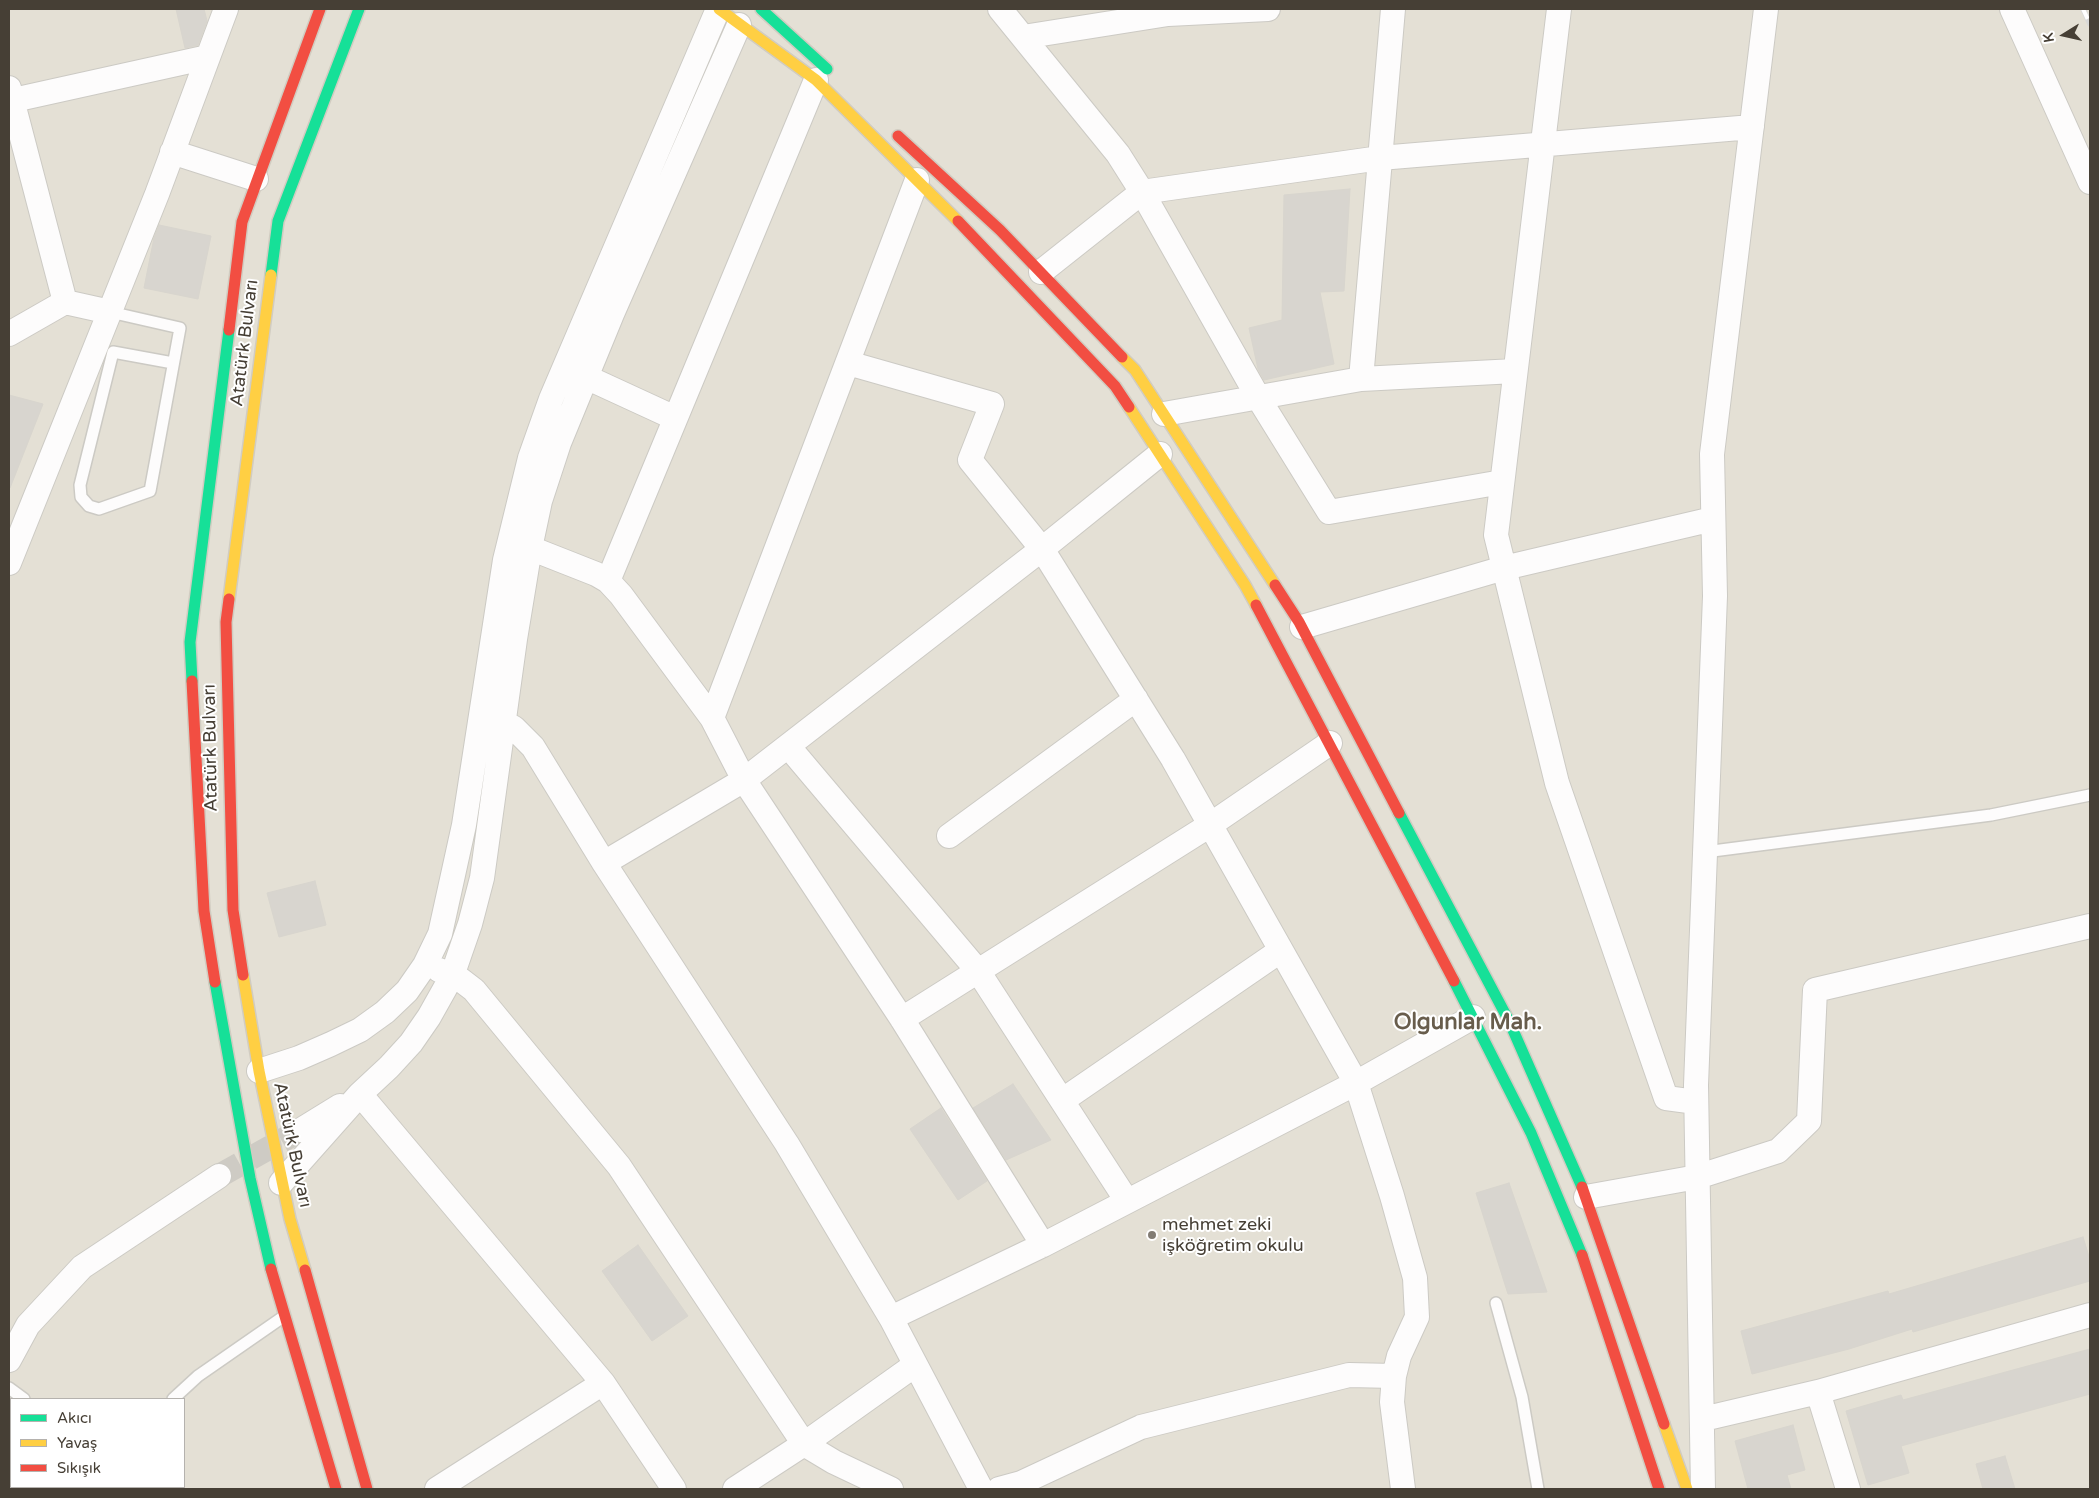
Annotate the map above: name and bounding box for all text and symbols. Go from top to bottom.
north arrow [2039,10,2089,60]
text: K [2040,32,2058,44]
street label: Atatürk Bulvarı [226,278,264,408]
street label: Atatürk Bulvarı [199,684,223,812]
district label: Olgunlar Mah. [1394,1010,1542,1036]
street label: Atatürk Bulvarı [268,1080,316,1210]
place label: mehmet zeki işköğretim okulu [1162,1214,1304,1256]
marker: mehmet zeki işköğretim okulu [1146,1229,1158,1241]
legend [10,1398,185,1488]
text: Akıcı [57,1409,92,1427]
text: Yavaş [57,1434,97,1452]
text: Sıkışık [57,1459,101,1477]

